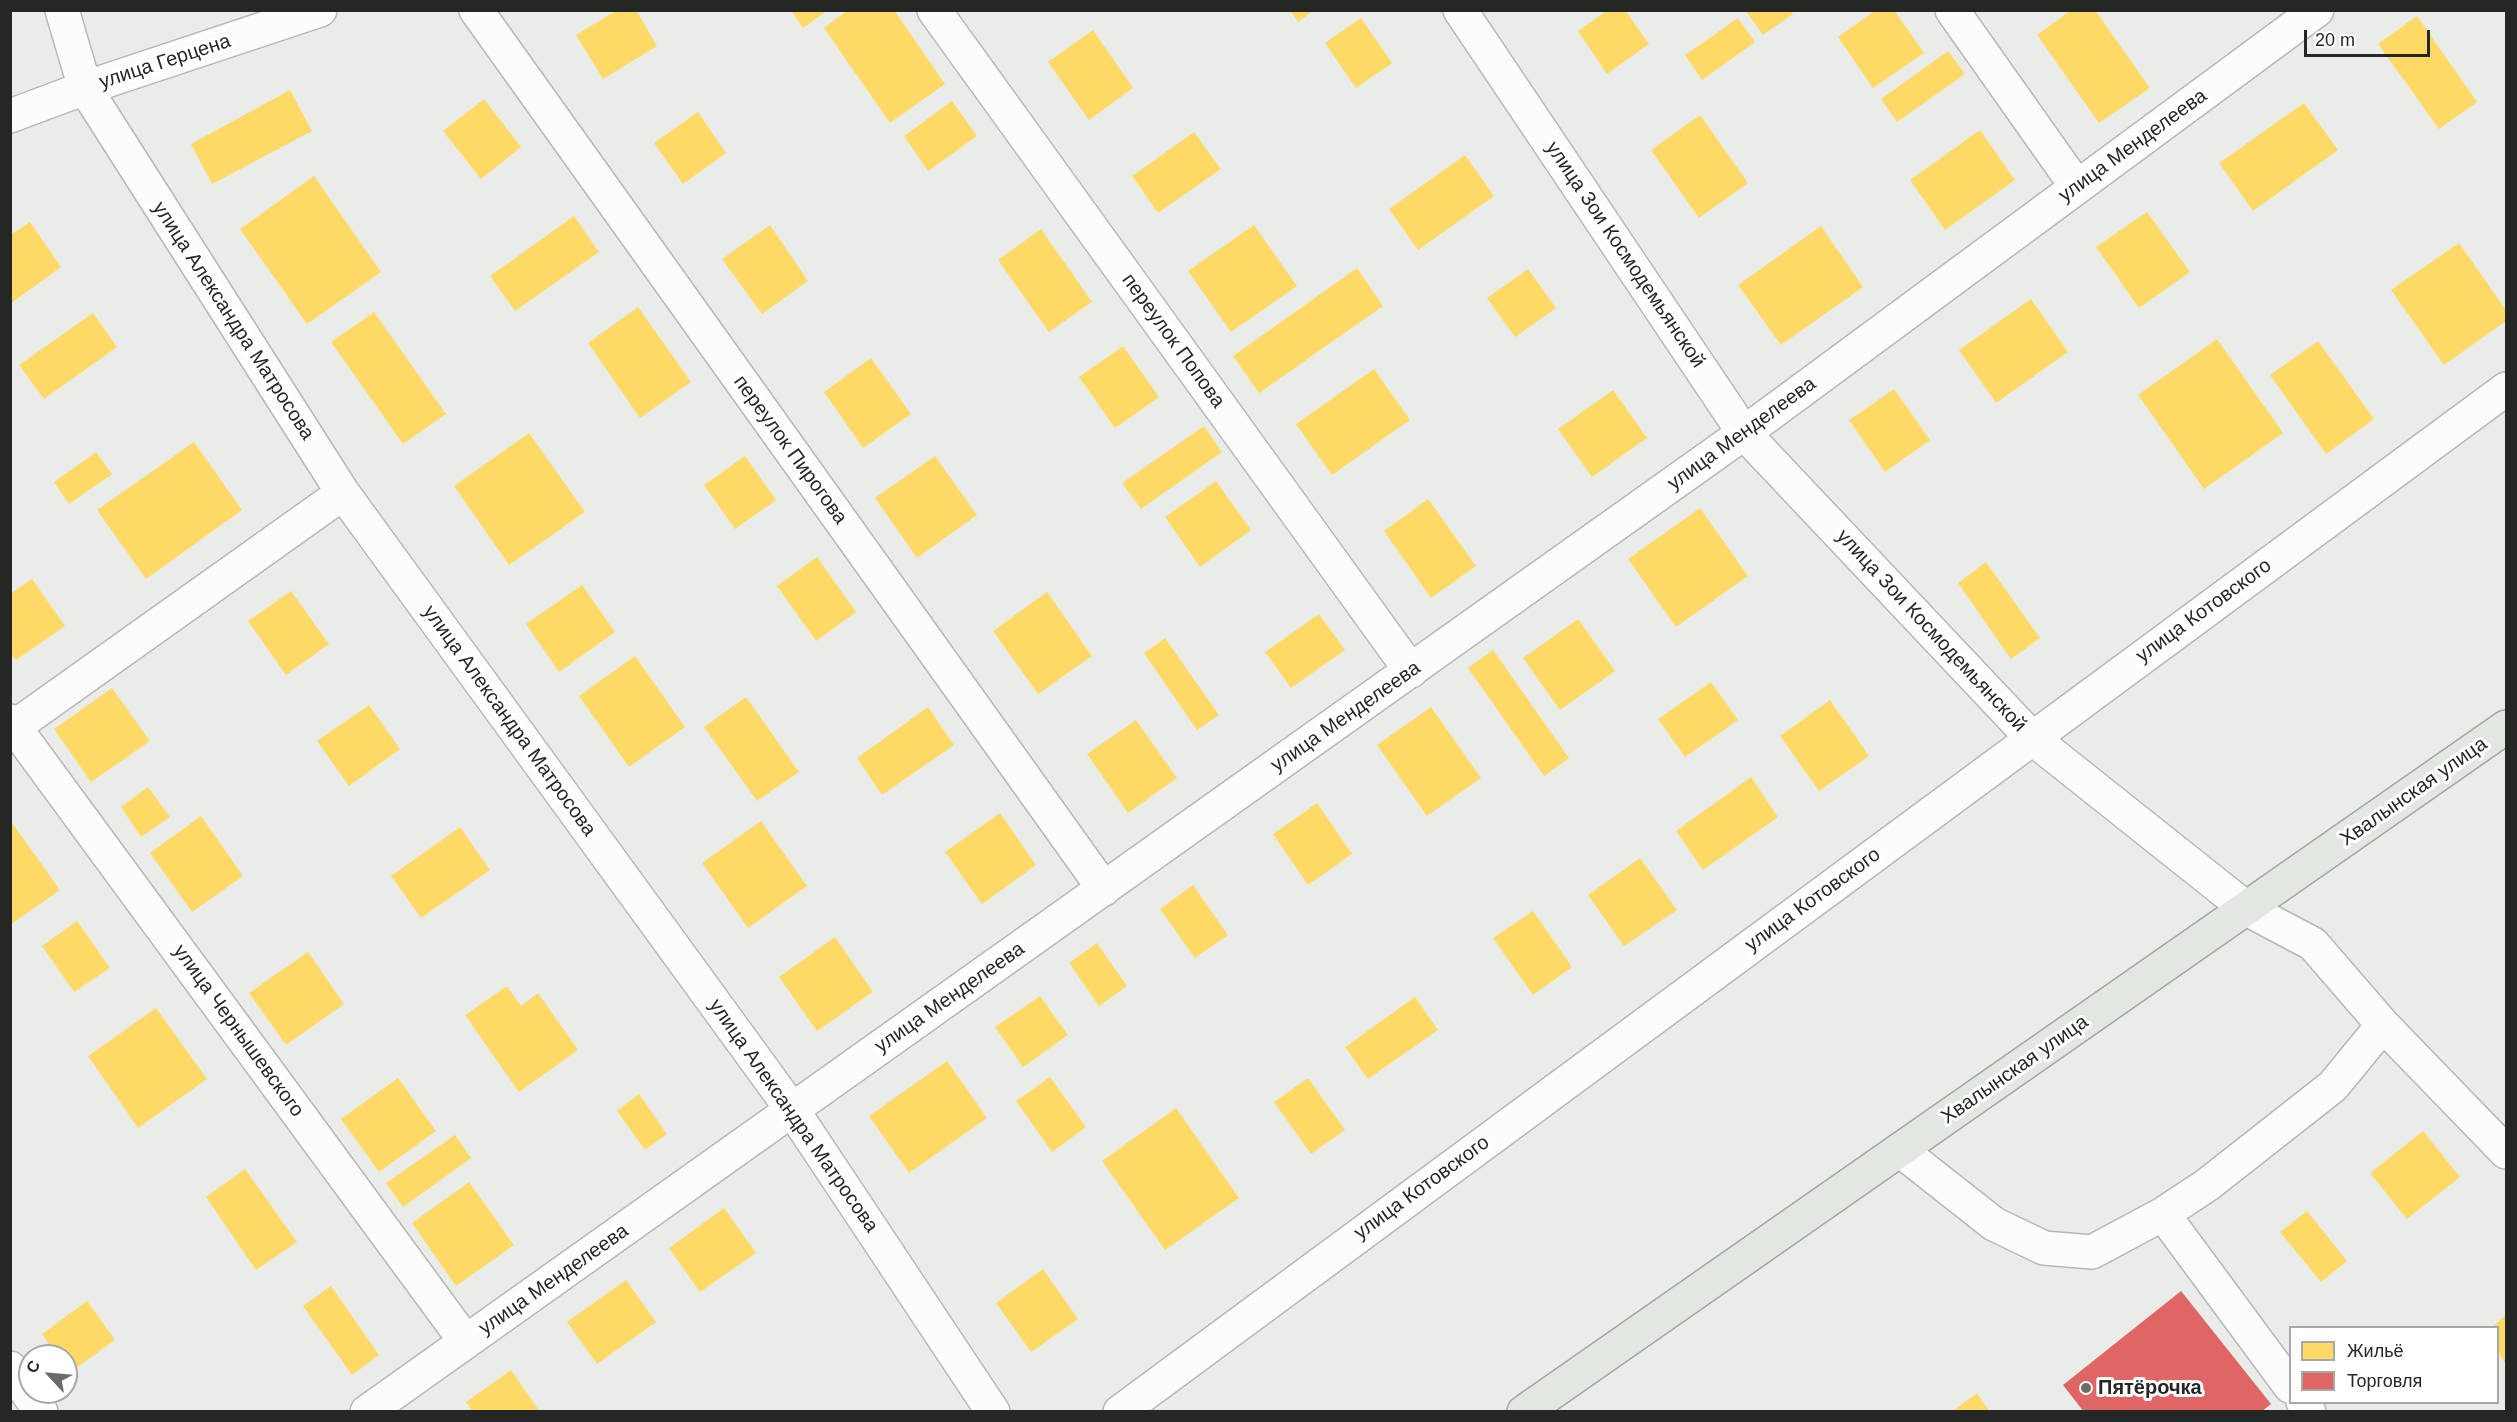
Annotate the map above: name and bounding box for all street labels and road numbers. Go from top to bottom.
street label: улица Герцена [96,29,234,95]
street label: улица Менделеева [2054,84,2212,208]
street label: улица Зои Космодемьянской [1540,137,1710,373]
street label: улица Александра Матросова [147,197,319,445]
street label: переулок Попова [1116,269,1230,413]
street label: переулок Пирогова [728,371,852,529]
street label: улица Менделеева [1663,372,1821,496]
street label: улица Зои Космодемьянской [1831,525,2031,737]
street label: улица Котовского [2132,554,2276,668]
street label: улица Александра Матросова [417,601,601,841]
street label: улица Менделеева [1267,656,1425,778]
street label: Хвалынская улица [2336,732,2492,852]
street label: улица Котовского [1741,843,1885,957]
street label: улица Менделеева [871,937,1029,1059]
street label: улица Чернышевского [167,940,309,1122]
street label: улица Александра Матросова [703,995,883,1237]
street label: Хвалынская улица [1937,1010,2093,1130]
street label: улица Котовского [1350,1131,1494,1245]
street label: улица Менделеева [475,1219,633,1341]

